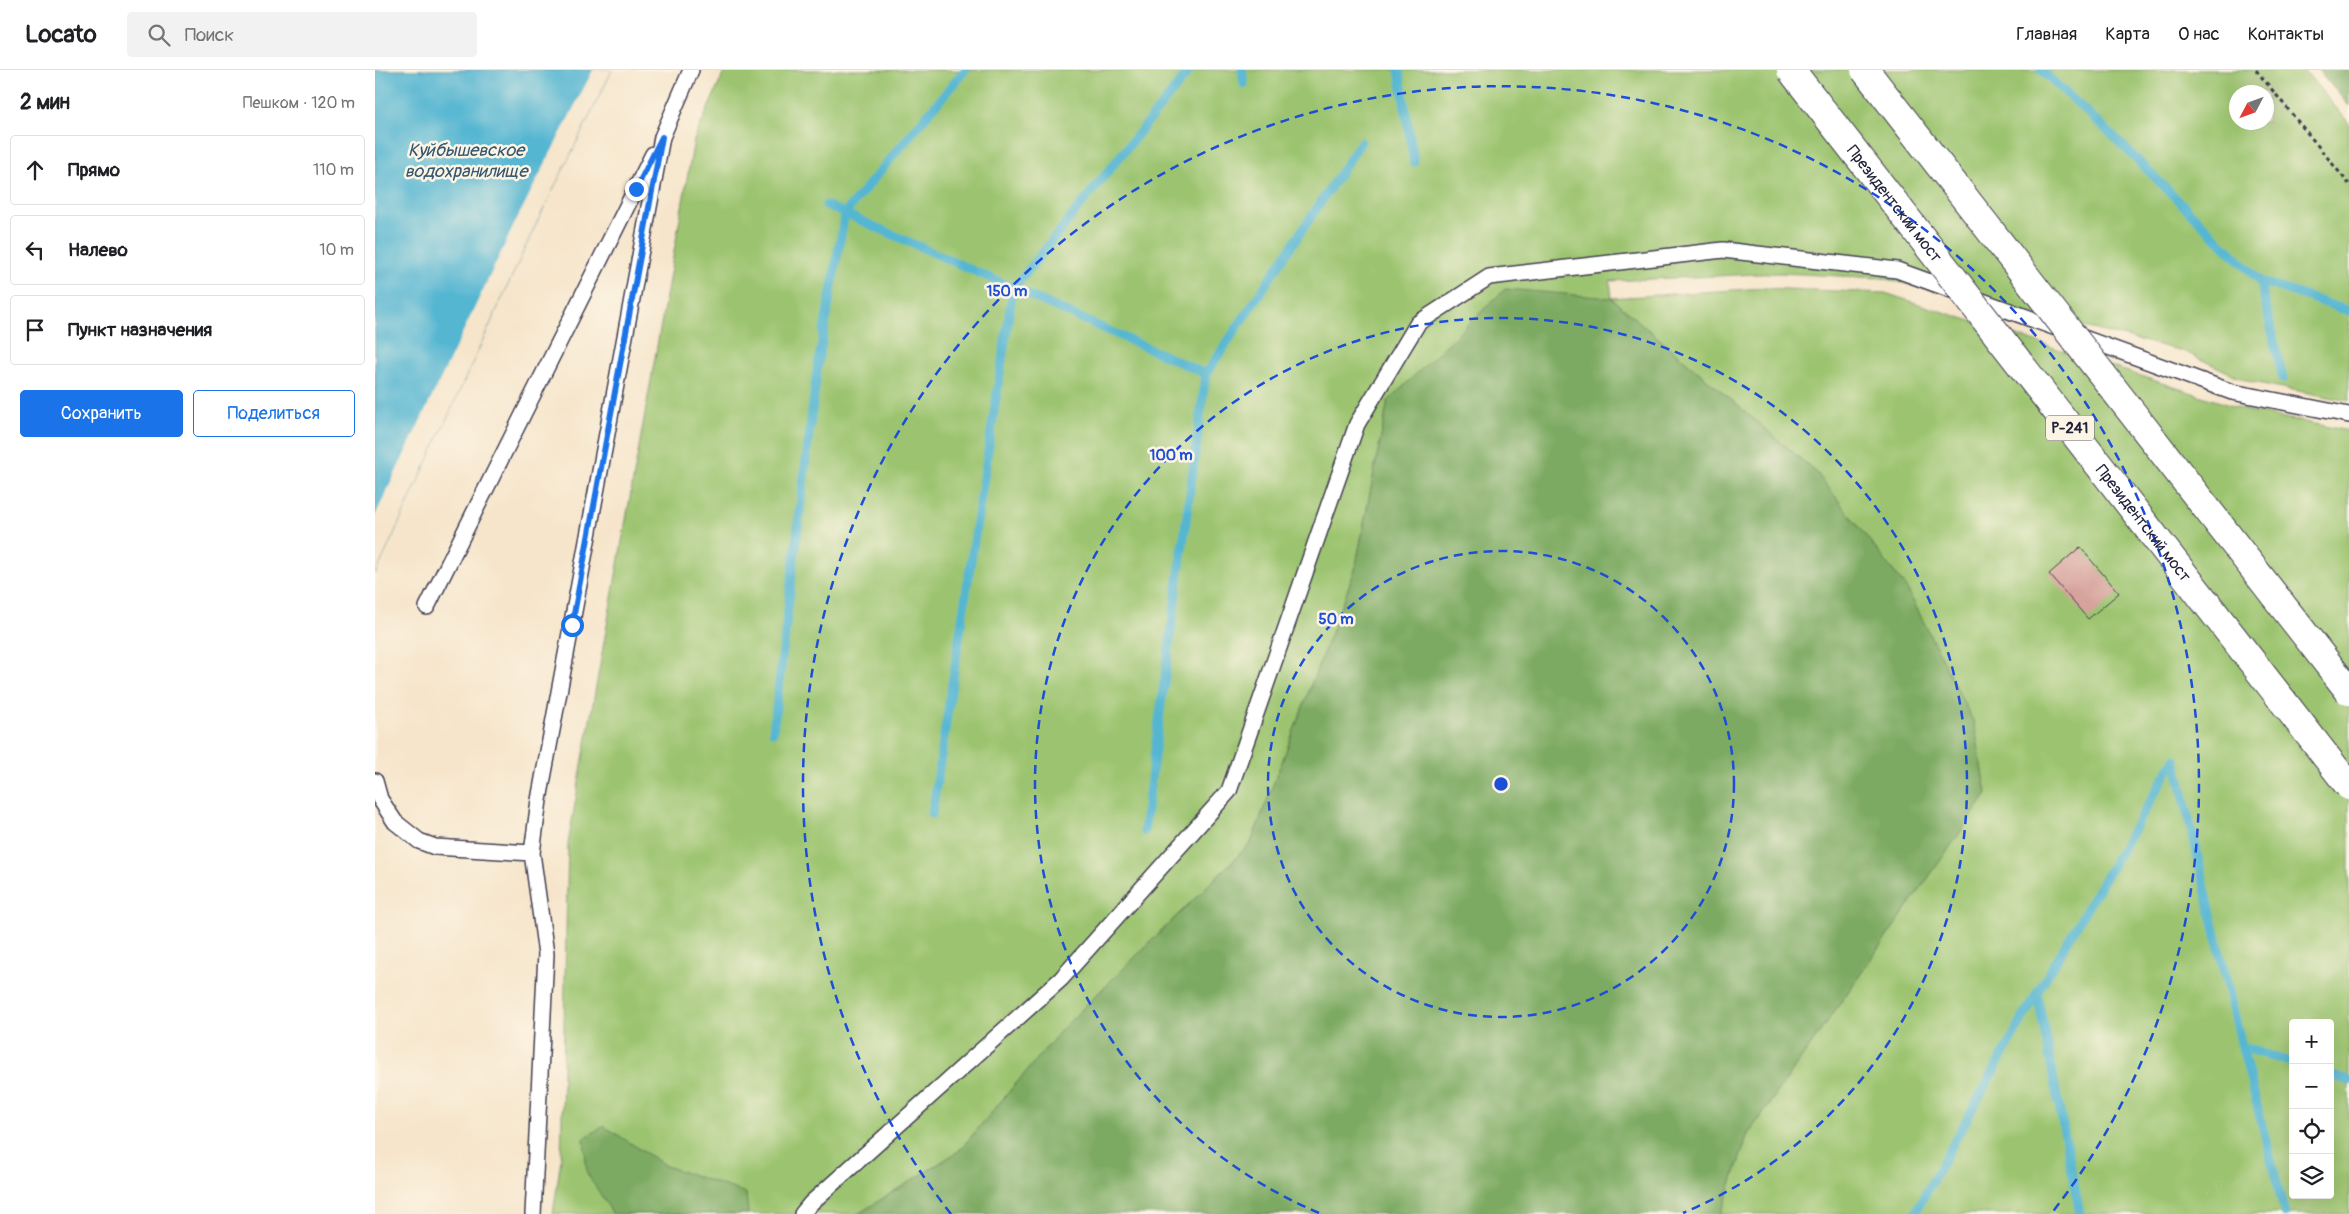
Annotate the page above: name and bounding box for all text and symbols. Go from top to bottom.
search box [127,12,477,57]
text: Locato [25,20,97,49]
icon: search [145,21,173,49]
text: Поиск [185,23,234,47]
text: Главная [2016,23,2077,46]
text: Карта [2105,23,2150,46]
text: О нас [2178,23,2220,46]
text: Контакты [2248,23,2324,46]
north arrow [2229,85,2274,130]
text: 2 мин [20,89,70,116]
text: Пешком · 120 m [243,93,355,113]
water label: Куйбышевское водохранилище [405,139,529,183]
street label: Президентский мост [1842,141,1946,267]
icon: ahead [21,156,49,184]
text: Прямо [68,158,120,182]
text: 110 m [313,160,354,180]
route end [625,178,648,201]
icon: left [21,236,49,264]
text: Налево [68,238,128,262]
text: 10 m [319,240,354,260]
text: 150 m [987,282,1027,301]
icon: arrive [21,316,49,344]
text: Пункт назначения [68,318,212,342]
button: Сохранить [20,390,183,437]
button: Поделиться [193,390,355,437]
road number: Р-241 [2046,416,2094,440]
text: 100 m [1150,446,1192,465]
street label: Президентский мост [2091,461,2195,586]
text: 50 m [1319,610,1353,629]
route start [561,614,584,637]
centre of rings [1492,775,1510,793]
map controls [2289,1019,2334,1199]
button: + [2289,1019,2334,1064]
button: − [2289,1064,2334,1109]
button: locate [2289,1109,2334,1154]
button: layers [2289,1154,2334,1199]

